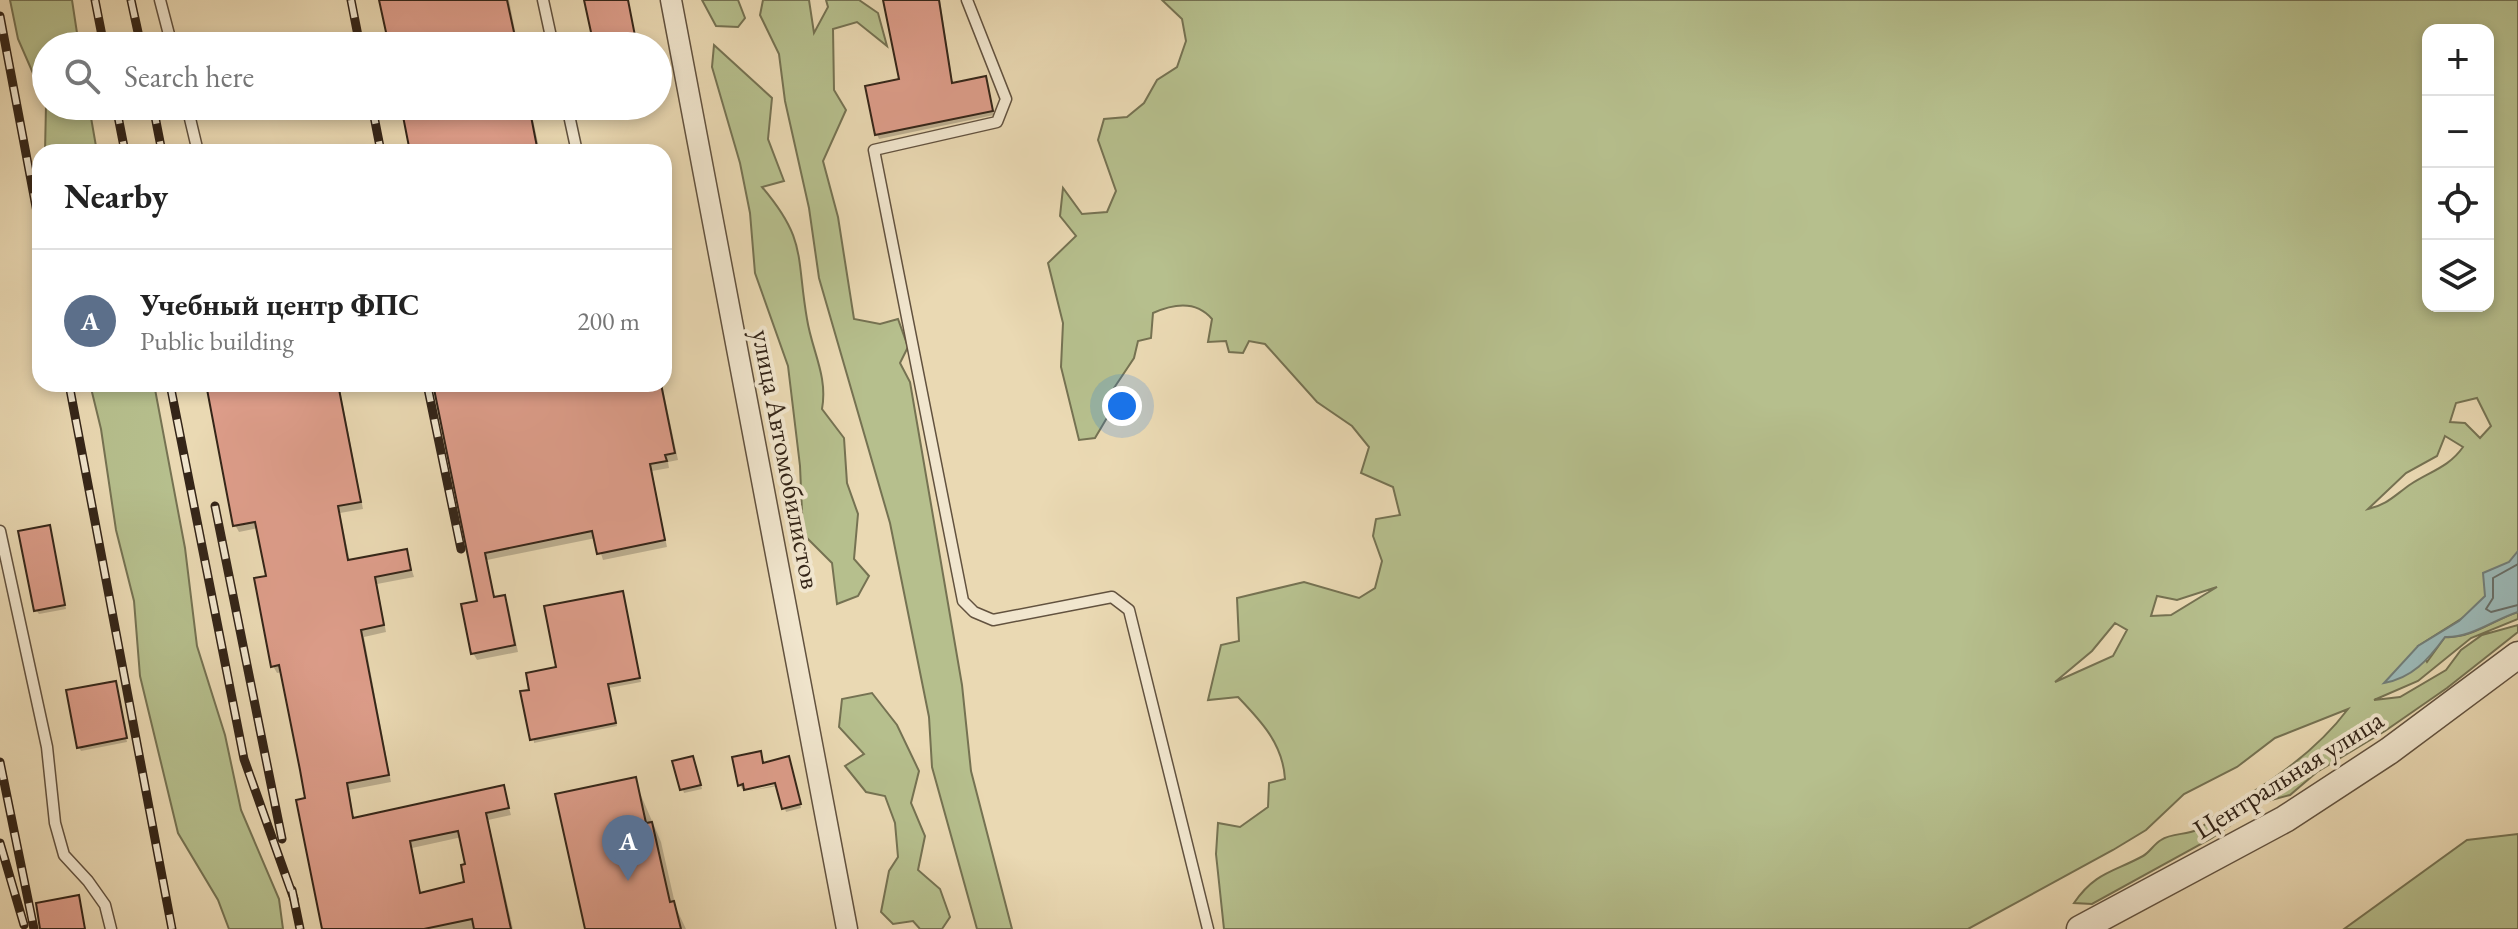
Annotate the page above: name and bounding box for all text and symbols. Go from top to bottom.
map controls [2422,24,2494,312]
button: + [2422,24,2494,96]
search box [32,32,672,120]
icon: search [60,54,104,98]
text: Search here [124,57,254,96]
button: − [2422,96,2494,168]
button: locate [2422,168,2494,240]
text: Nearby [64,174,168,218]
button: layers [2422,240,2494,312]
text: Учебный центр ФПС [140,285,420,324]
text: A [81,304,99,338]
text: 200 m [577,304,640,338]
text: Public building [140,324,294,358]
street label: улица Автомобилистов [744,326,830,592]
your location [1102,386,1142,426]
street label: Центральная улица [2186,701,2390,847]
pin: A [602,815,654,881]

